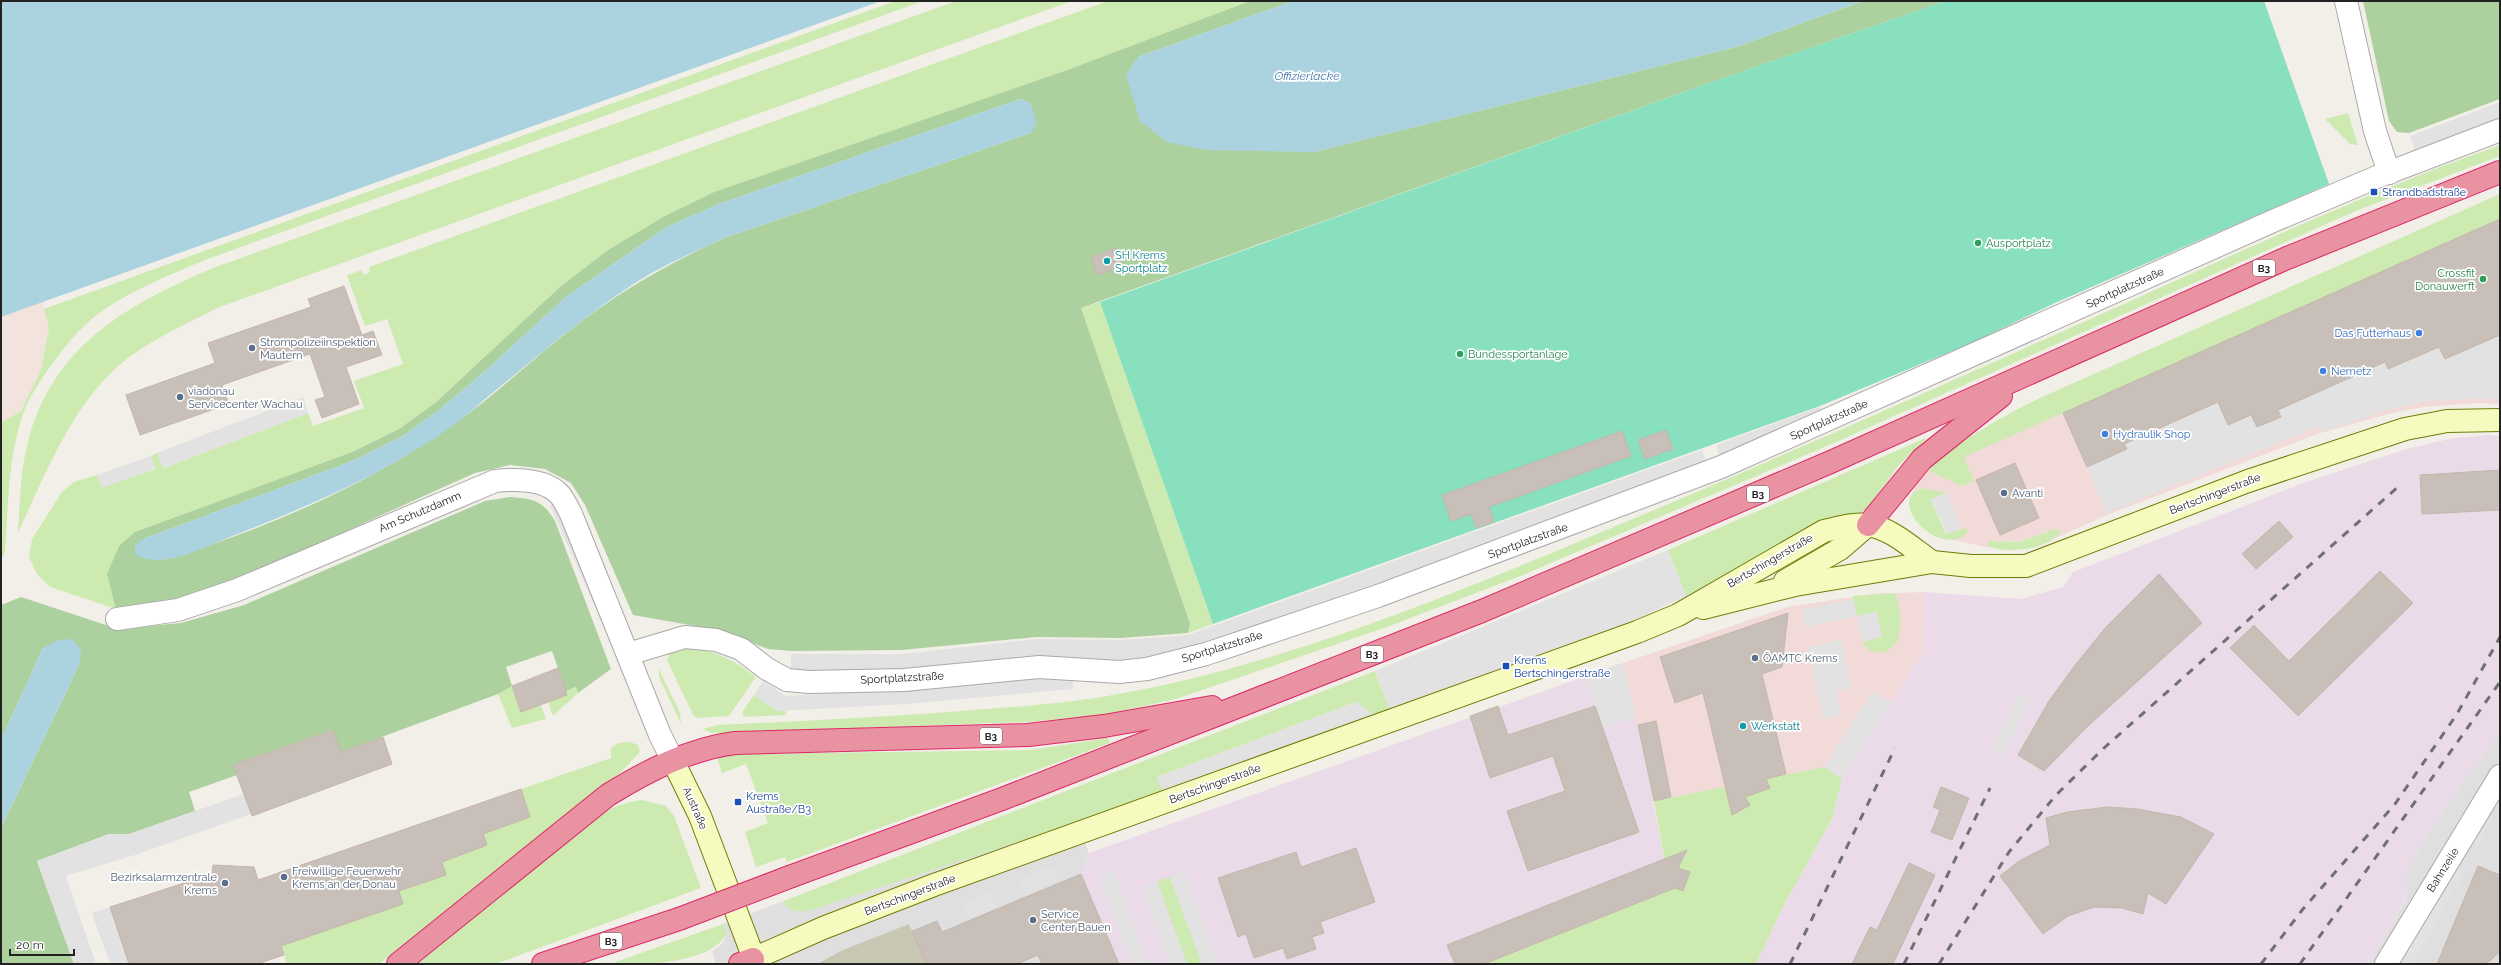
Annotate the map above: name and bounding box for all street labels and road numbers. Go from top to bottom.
road number: B3 [2253,260,2275,276]
street label: Sportplatzstraße [2084,265,2166,311]
street label: Sportplatzstraße [1788,397,1870,443]
street label: Bertschingerstraße [2168,470,2263,517]
road number: B3 [1747,486,1769,502]
street label: Am Schutzdamm [377,489,463,535]
street label: Sportplatzstraße [1486,520,1570,561]
street label: Bertschingerstraße [1725,531,1815,591]
street label: Sportplatzstraße [1180,628,1264,665]
road number: B3 [1361,646,1383,662]
street label: Sportplatzstraße [860,669,945,687]
road number: B3 [980,728,1002,744]
street label: Bertschingerstraße [1167,761,1263,807]
street label: Austraße [680,785,710,832]
street label: Bahnzeile [2424,845,2462,895]
street label: Bertschingerstraße [863,871,958,918]
road number: B3 [600,933,622,949]

